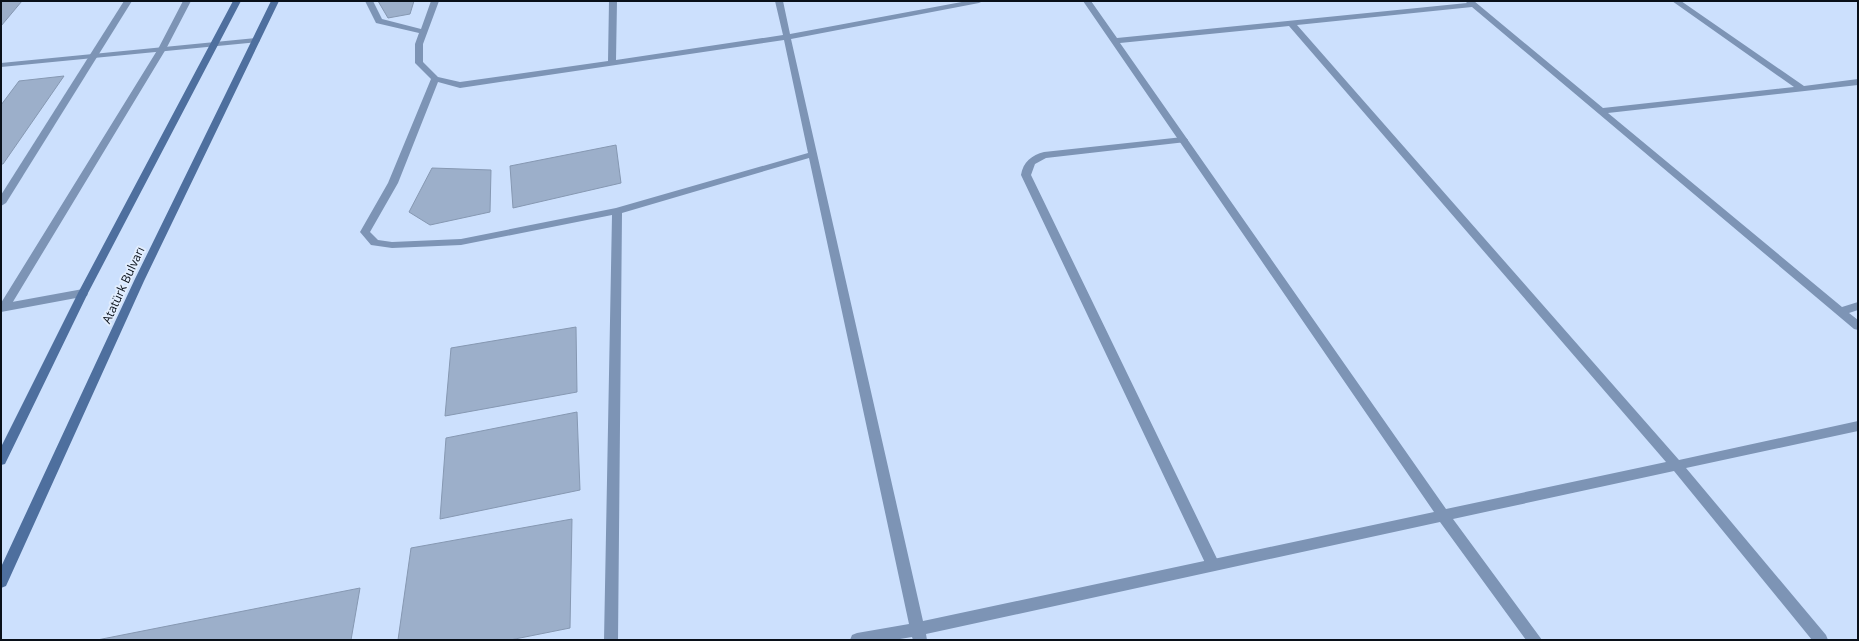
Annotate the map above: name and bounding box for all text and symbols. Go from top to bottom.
street label: Atatürk Bulvarı [98,244,148,326]

